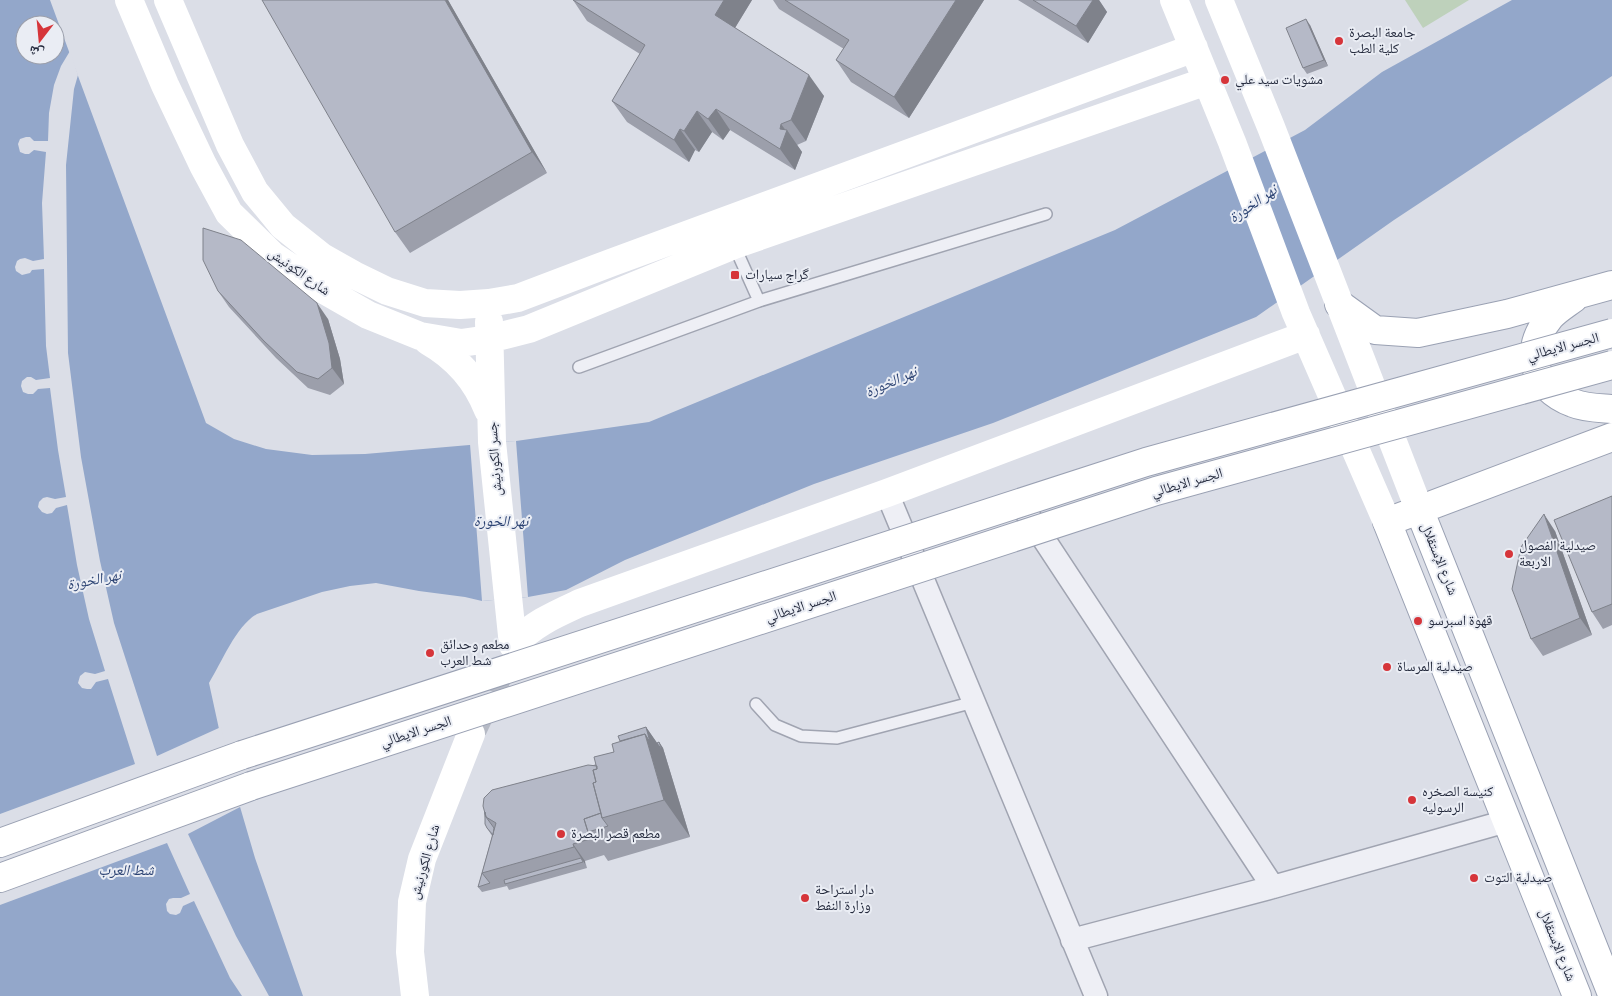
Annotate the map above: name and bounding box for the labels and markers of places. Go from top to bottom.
place label: جامعة البصرة كلية الطب [1349,23,1415,59]
marker: جامعة البصرة كلية الطب [1333,35,1345,47]
place label: مشويات سيد علي [1235,70,1323,91]
marker: مشويات سيد علي [1219,74,1231,86]
place label: گراج سيارات [745,265,809,285]
marker: گراج سيارات [729,269,741,281]
place label: صيدلية الفصول الاربعة [1519,536,1596,572]
marker: صيدلية الفصول الاربعة [1503,548,1515,560]
place label: قهوة اسبرسو [1428,611,1492,631]
marker: قهوة اسبرسو [1412,615,1424,627]
place label: مطعم وحدائق شط العرب [440,635,509,671]
marker: مطعم وحدائق شط العرب [424,647,436,659]
place label: صيدلية المرساة [1397,657,1473,677]
marker: صيدلية المرساة [1381,661,1393,673]
place label: كنيسة الصخره الرسوليه [1422,782,1493,818]
marker: كنيسة الصخره الرسوليه [1406,794,1418,806]
place label: مطعم قصر البصرة [571,824,660,844]
marker: مطعم قصر البصرة [555,828,567,840]
place label: صيدلية التوت [1484,868,1553,888]
marker: صيدلية التوت [1468,872,1480,884]
place label: دار استراحة وزارة النفط [815,880,874,916]
marker: دار استراحة وزارة النفط [799,892,811,904]

